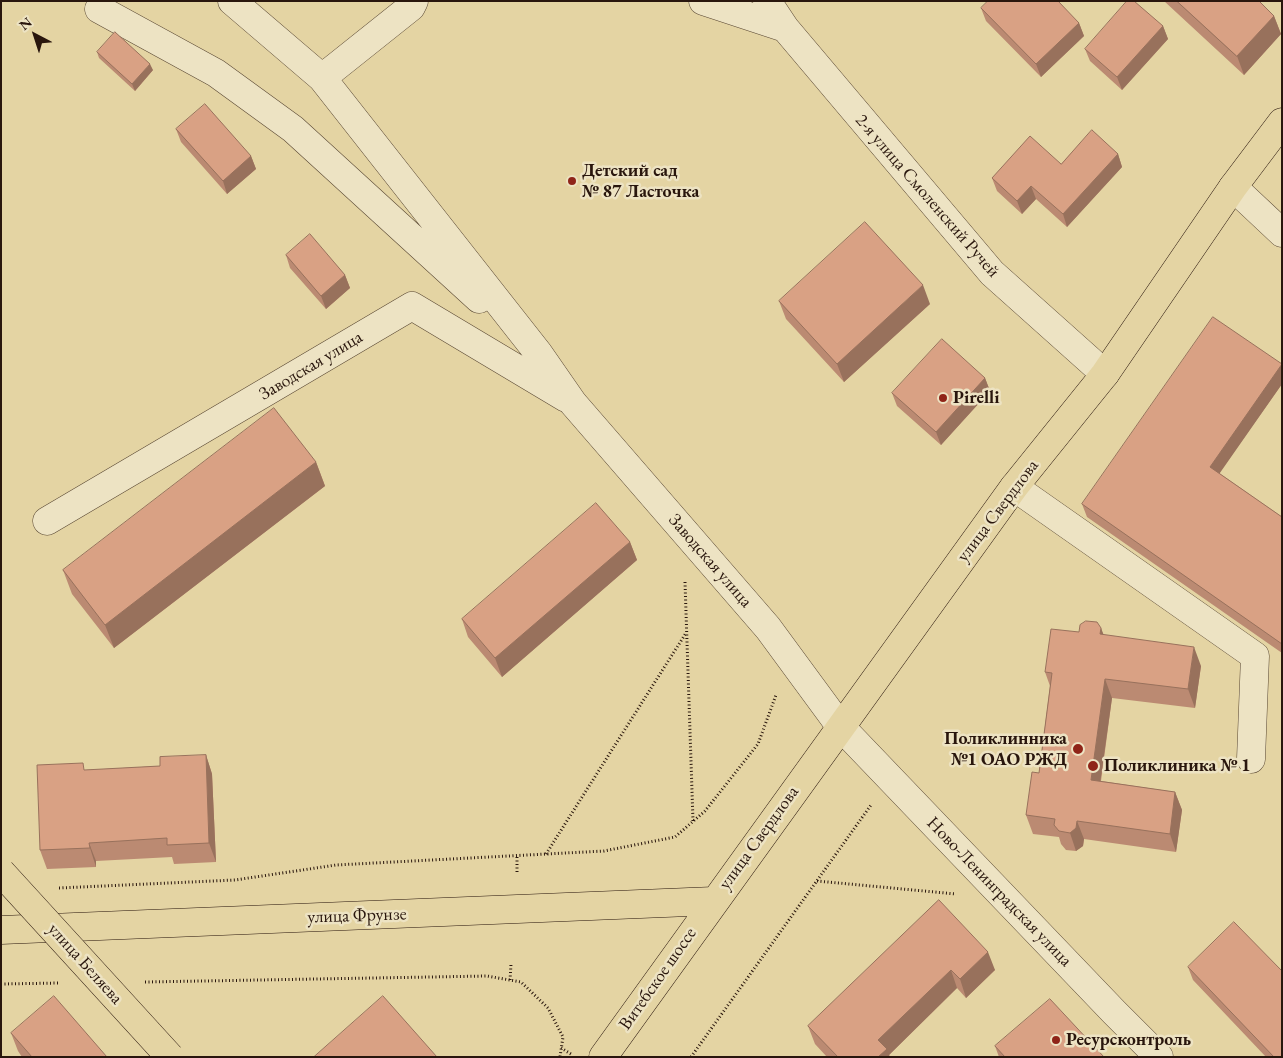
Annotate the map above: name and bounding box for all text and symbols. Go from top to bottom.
north arrow [10,10,60,60]
text: N [15,13,35,34]
street label: 2-я улица Смоленский Ручей [850,110,1004,282]
place label: Детский сад № 87 Ласточка [582,160,699,202]
marker: Детский сад № 87 Ласточка [566,175,578,187]
street label: Заводская улица [255,327,367,405]
place label: Pirelli [953,387,1000,409]
marker: Pirelli [937,392,949,404]
street label: улица Свердлова [953,456,1043,566]
street label: Заводская улица [664,510,756,612]
place label: Поликлинника №1 ОАО РЖД [944,728,1067,771]
marker: Поликлинника №1 ОАО РЖД [1071,742,1085,756]
place label: Поликлиника № 1 [1104,755,1251,777]
marker: Поликлиника № 1 [1086,759,1100,773]
street label: улица Свердлова [714,782,804,894]
street label: Ново-Ленинградская улица [922,813,1076,971]
street label: улица Фрунзе [307,903,407,929]
street label: улица Беляева [43,919,127,1009]
street label: Витебское шоссе [615,924,701,1034]
place label: Ресурсконтроль [1066,1029,1191,1051]
marker: Ресурсконтроль [1050,1034,1062,1046]

